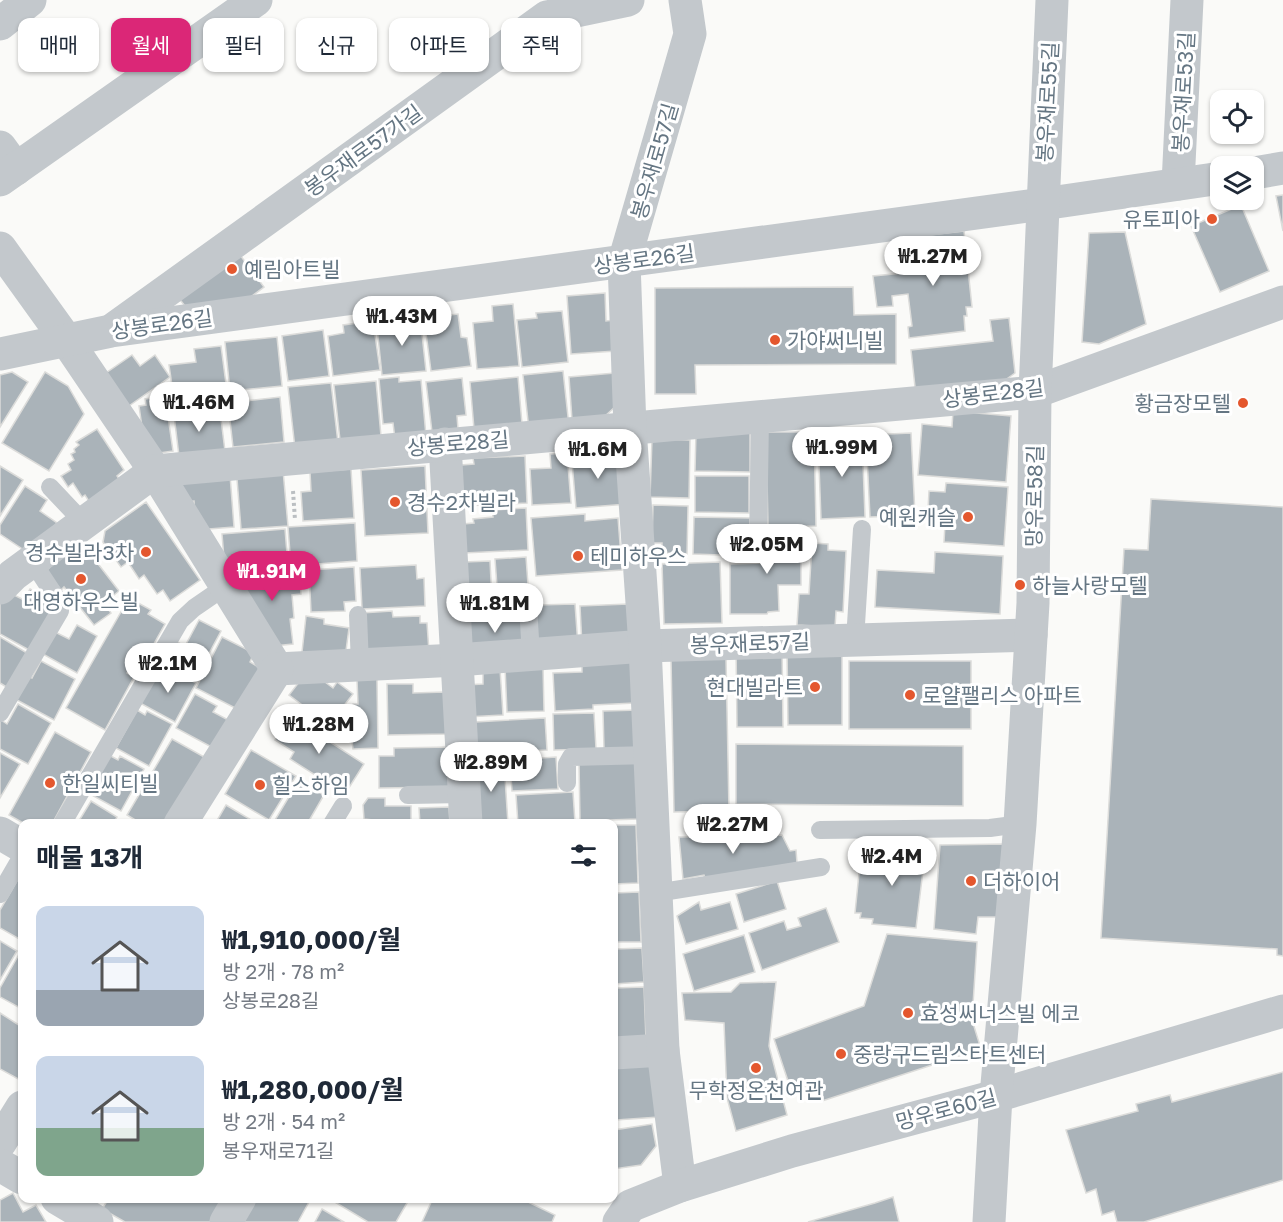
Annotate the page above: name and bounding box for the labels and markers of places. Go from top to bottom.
place label: 유토피아 [1123,206,1200,232]
marker: 유토피아 [1205,212,1219,226]
pin: ₩1.27M [884,236,982,287]
place label: 예림아트빌 [244,256,341,282]
marker: 예림아트빌 [225,262,239,276]
pin: ₩1.43M [353,296,451,347]
place label: 가야써니빌 [787,327,884,353]
marker: 가야써니빌 [768,333,782,347]
pin: ₩1.46M [150,382,248,433]
place label: 황금장모텔 [1134,390,1231,416]
marker: 황금장모텔 [1236,396,1250,410]
pin: ₩1.99M [793,427,891,478]
pin: ₩1.6M [556,429,640,480]
place label: 경수2차빌라 [407,489,516,515]
marker: 경수2차빌라 [388,495,402,509]
place label: 예원캐슬 [879,504,956,530]
marker: 예원캐슬 [961,510,975,524]
pin: ₩2.05M [718,524,816,575]
place label: 경수빌라3차 [25,539,134,565]
place label: 테미하우스 [590,543,687,569]
marker: 경수빌라3차 [139,545,153,559]
marker: 테미하우스 [571,549,585,563]
pin: ₩1.91M [223,551,321,602]
marker: 대영하우스빌 [74,572,88,586]
place label: 하늘사랑모텔 [1032,572,1148,598]
marker: 하늘사랑모텔 [1013,578,1027,592]
pin: ₩1.81M [446,583,544,634]
place label: 대영하우스빌 [23,588,139,614]
pin: ₩2.1M [126,643,210,694]
place label: 현대빌라트 [706,674,803,700]
marker: 현대빌라트 [808,680,822,694]
place label: 로얄팰리스 아파트 [922,682,1082,708]
marker: 로얄팰리스 아파트 [903,688,917,702]
pin: ₩1.28M [270,704,368,755]
pin: ₩2.89M [442,742,540,793]
place label: 한일씨티빌 [62,770,159,796]
place label: 힐스하임 [272,772,349,798]
marker: 한일씨티빌 [43,776,57,790]
marker: 힐스하임 [253,778,267,792]
pin: ₩2.27M [684,804,782,855]
pin: ₩2.4M [850,836,934,887]
place label: 더하이어 [983,868,1060,894]
marker: 더하이어 [964,874,978,888]
place label: 효성써너스빌 에코 [920,1000,1080,1026]
marker: 효성써너스빌 에코 [901,1006,915,1020]
place label: 중랑구드림스타트센터 [853,1041,1046,1067]
marker: 중랑구드림스타트센터 [834,1047,848,1061]
marker: 무학정온천여관 [749,1061,763,1075]
place label: 무학정온천여관 [688,1077,824,1103]

